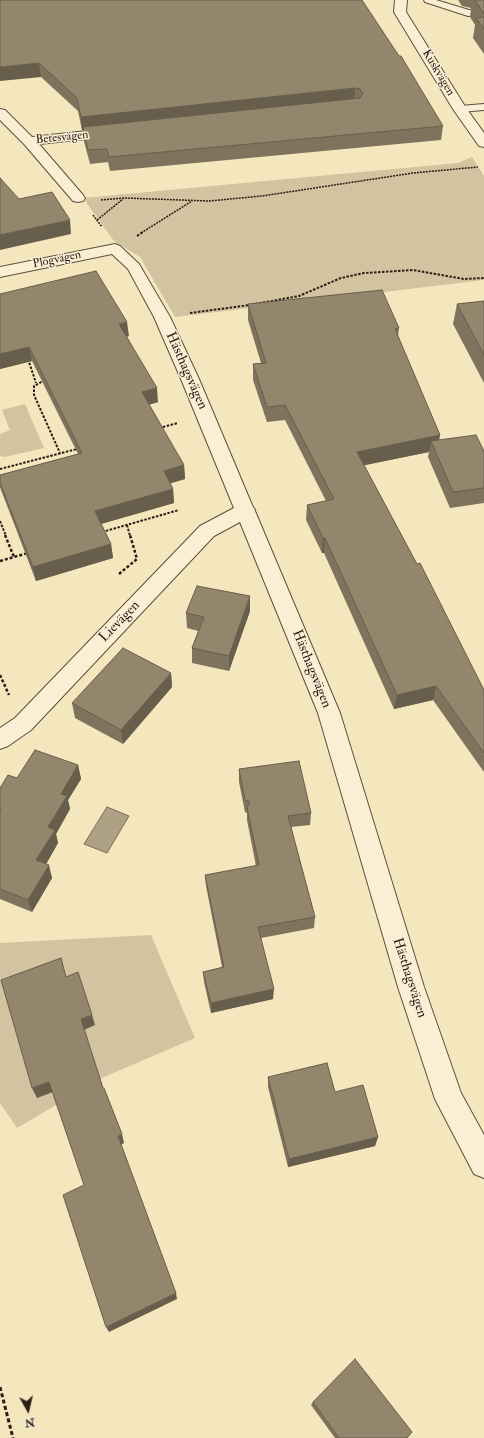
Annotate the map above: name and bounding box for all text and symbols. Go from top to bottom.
street label: Kuskvägen [419,47,457,99]
street label: Betesvägen [35,128,89,148]
street label: Plogvägen [31,248,83,272]
street label: Hästhagsvägen [161,330,211,412]
street label: Lievägen [96,598,144,646]
street label: Hästhagsvägen [288,627,334,711]
street label: Hästhagsvägen [388,936,430,1020]
north arrow [8,1390,48,1430]
text: N [24,1415,36,1430]

